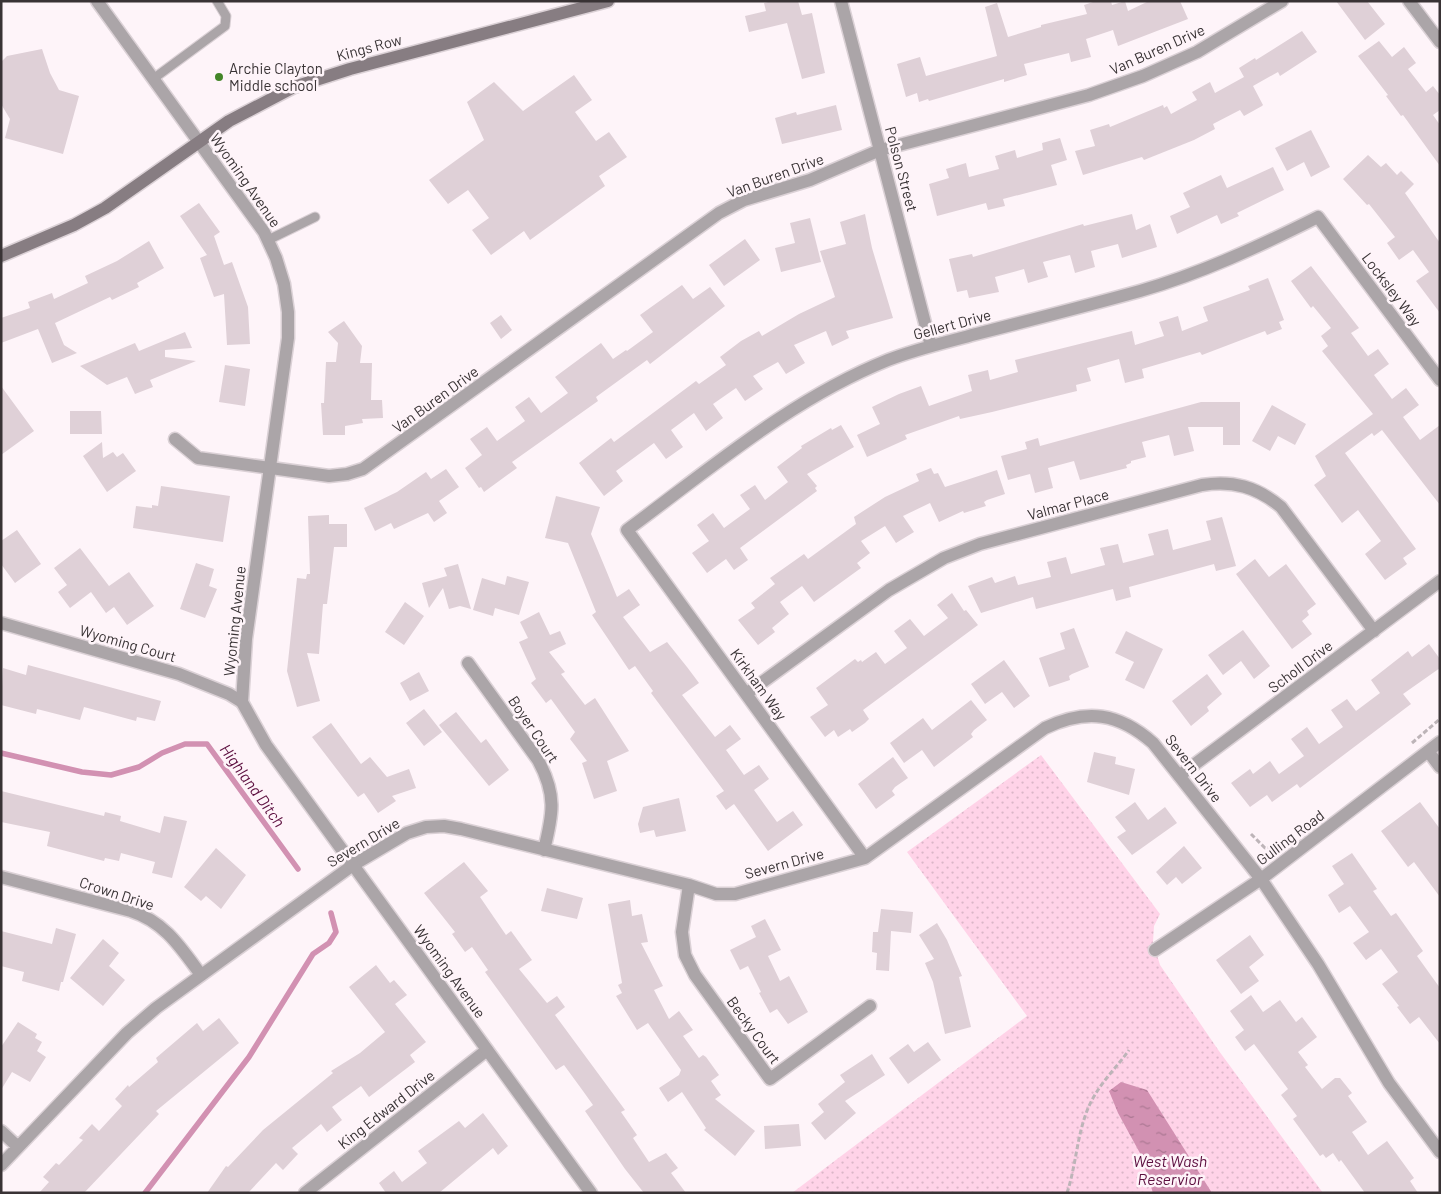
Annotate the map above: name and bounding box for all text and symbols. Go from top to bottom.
street label: Van Buren Drive [1107,20,1207,78]
street label: Kings Row [334,30,404,64]
place label: Archie Clayton Middle school [229,59,323,94]
marker: Archie Clayton Middle school [213,71,225,83]
street label: Polson Street [882,124,922,214]
street label: Wyoming Avenue [207,129,285,231]
street label: Van Buren Drive [724,149,826,201]
street label: Locksley Way [1359,249,1425,329]
street label: Gellert Drive [911,305,993,343]
street label: Van Buren Drive [388,362,482,436]
street label: Valmar Place [1025,484,1111,524]
street label: Wyoming Avenue [219,565,249,677]
street label: Wyoming Court [78,621,178,665]
street label: Scholl Drive [1264,636,1336,696]
street label: Kirkham Way [727,645,791,723]
street label: Boyer Court [505,692,563,766]
street label: Severn Drive [1162,730,1226,806]
water label: Highland Ditch [216,740,290,830]
street label: Gulling Road [1253,806,1327,868]
street label: Severn Drive [323,813,403,871]
street label: Severn Drive [742,844,826,882]
street label: Crown Drive [77,872,157,914]
street label: Wyoming Avenue [410,921,490,1021]
street label: Becky Court [723,993,785,1067]
street label: King Edward Drive [334,1066,438,1152]
water label: West Wash Reservior [1133,1151,1207,1188]

